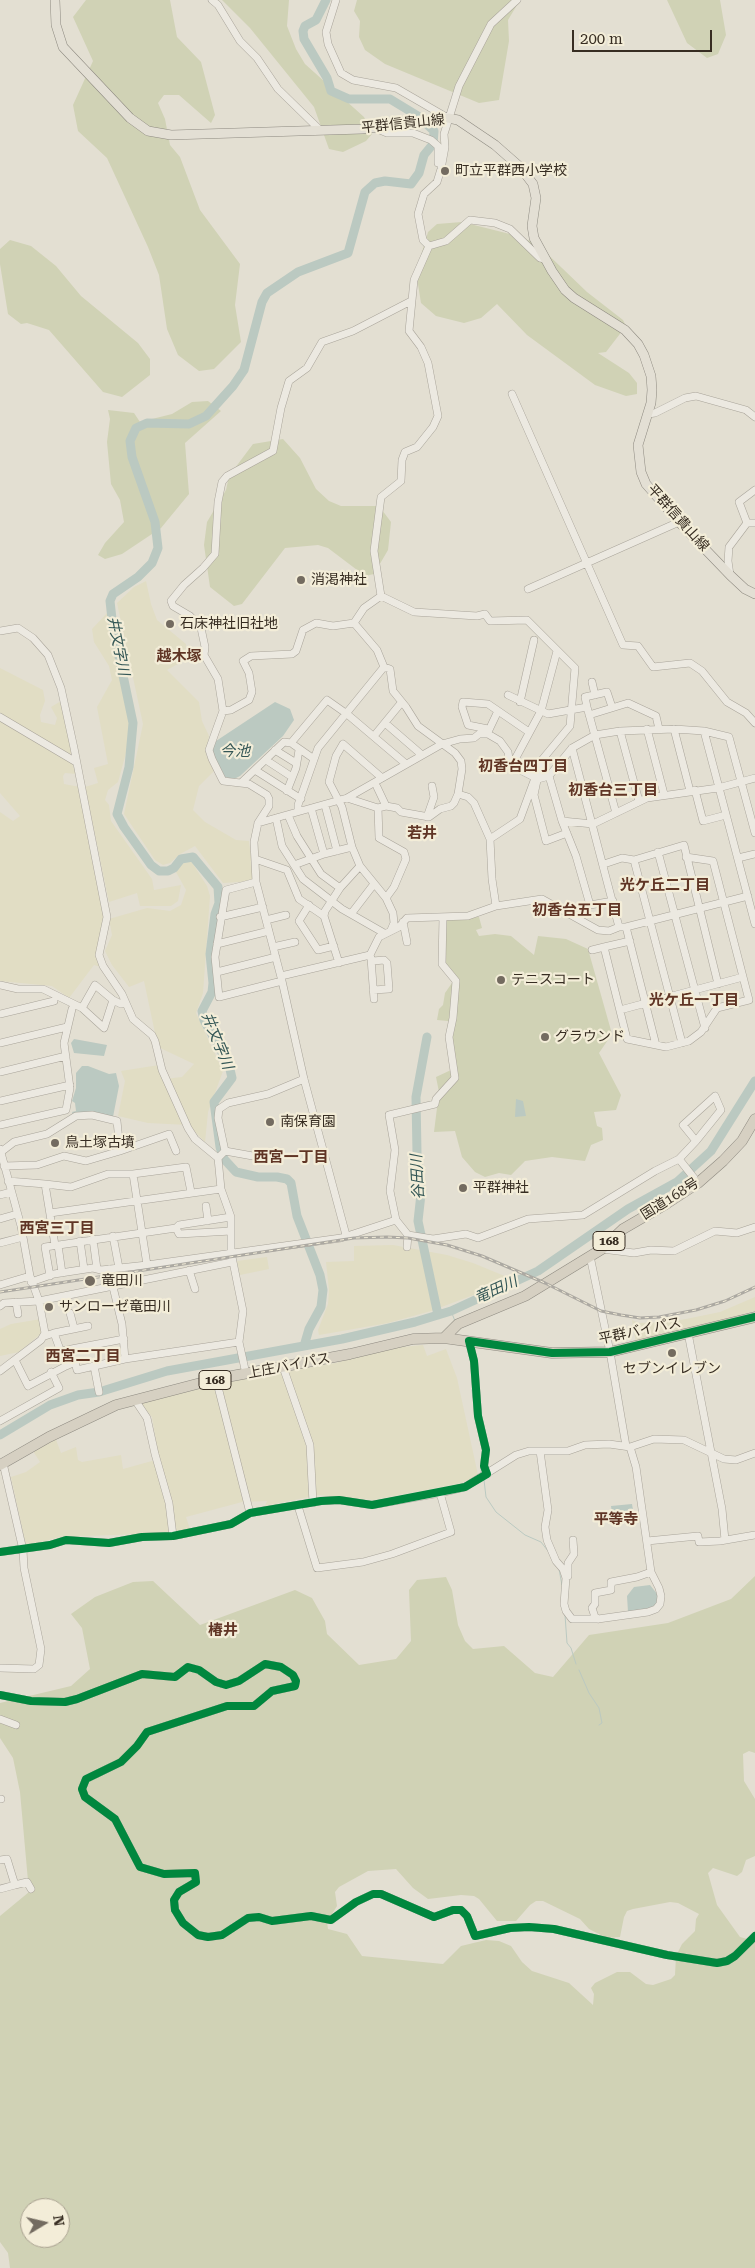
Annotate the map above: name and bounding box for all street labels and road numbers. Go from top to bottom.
street label: 平群信貴山線 [360,111,446,137]
street label: 平群信貴山線 [644,481,712,555]
street label: 国道168号 [638,1175,702,1223]
road number: 168 [593,1232,625,1250]
street label: 平群バイパス [597,1314,683,1348]
street label: 上庄バイパス [246,1350,332,1382]
road number: 168 [199,1370,231,1390]

